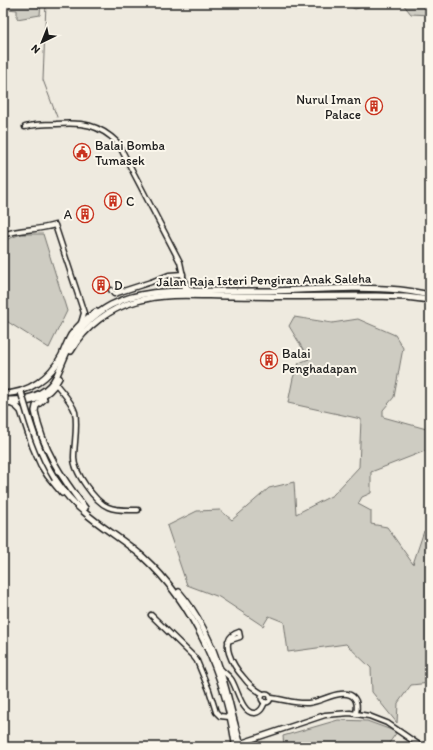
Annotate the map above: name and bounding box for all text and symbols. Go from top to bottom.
north arrow [22,22,62,62]
text: N [28,42,43,56]
place label: Nurul Iman Palace [296,92,362,122]
building icon: Nurul Iman Palace [364,96,384,116]
place label: Balai Bomba Tumasek [95,138,166,168]
public building icon: Balai Bomba Tumasek [72,142,92,162]
building icon: C [103,191,123,211]
place label: C [126,194,134,209]
building icon: A [75,204,95,224]
place label: A [64,207,73,222]
street label: Jalan Raja Isteri Pengiran Anak Saleha [156,271,372,289]
building icon: D [91,275,111,295]
place label: D [114,278,123,293]
place label: Balai Penghadapan [282,346,358,376]
building icon: Balai Penghadapan [259,350,279,370]

